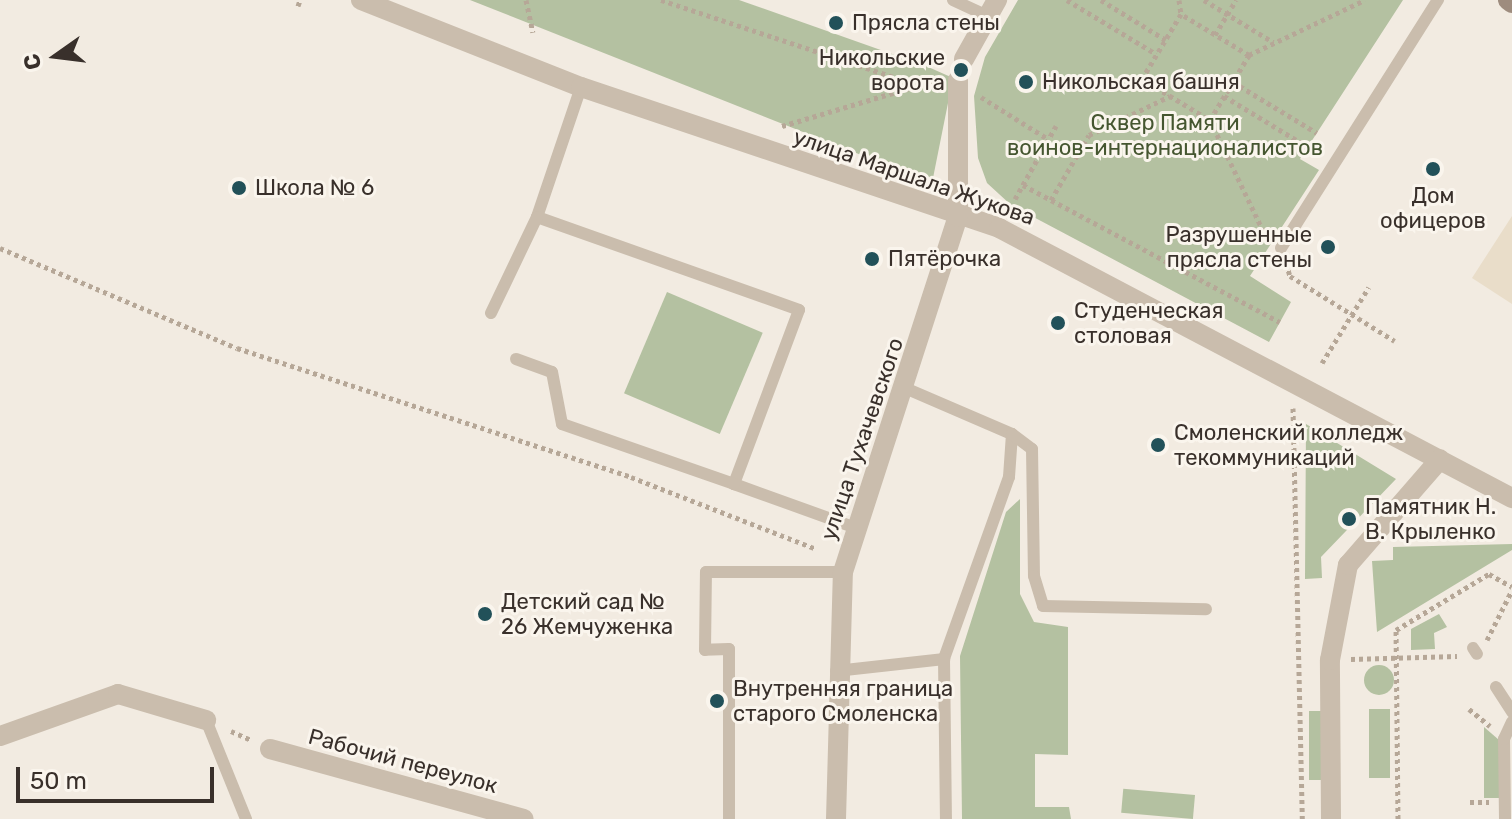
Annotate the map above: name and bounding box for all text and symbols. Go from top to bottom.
place label: Прясла стены [852,10,1000,36]
marker: Прясла стены [827,14,845,32]
north arrow [16,16,96,96]
place label: Никольские ворота [819,44,945,96]
text: С [17,51,47,73]
marker: Никольские ворота [952,61,970,79]
place label: Никольская башня [1042,69,1240,95]
marker: Никольская башня [1017,73,1035,91]
park label: Cквер Памяти воинов-интернационалистов [1007,109,1323,160]
street label: улица Маршала Жукова [790,123,1038,231]
marker: Дом офицеров [1424,160,1442,178]
place label: Школа № 6 [255,175,374,201]
marker: Школа № 6 [230,179,248,197]
place label: Дом офицеров [1380,182,1486,234]
place label: Разрушенные прясла стены [1165,221,1312,272]
marker: Разрушенные прясла стены [1319,238,1337,256]
place label: Пятёрочка [888,246,1001,272]
marker: Пятёрочка [863,250,881,268]
place label: Студенческая столовая [1074,297,1223,348]
marker: Студенческая столовая [1049,314,1067,332]
street label: улица Тухачевского [815,334,909,544]
place label: Смоленский колледж текоммуникаций [1174,419,1403,470]
marker: Смоленский колледж текоммуникаций [1149,436,1167,454]
place label: Памятник Н. В. Крыленко [1365,493,1496,544]
marker: Памятник Н. В. Крыленко [1340,510,1358,528]
place label: Детский сад № 26 Жемчуженка [501,588,673,640]
marker: Детский сад № 26 Жемчуженка [476,605,494,623]
place label: Внутренняя граница старого Смоленска [733,675,953,726]
marker: Внутренняя граница старого Смоленска [708,692,726,710]
street label: Рабочий переулок [305,723,501,799]
scale bar [20,751,218,801]
text: 50 m [30,767,87,795]

